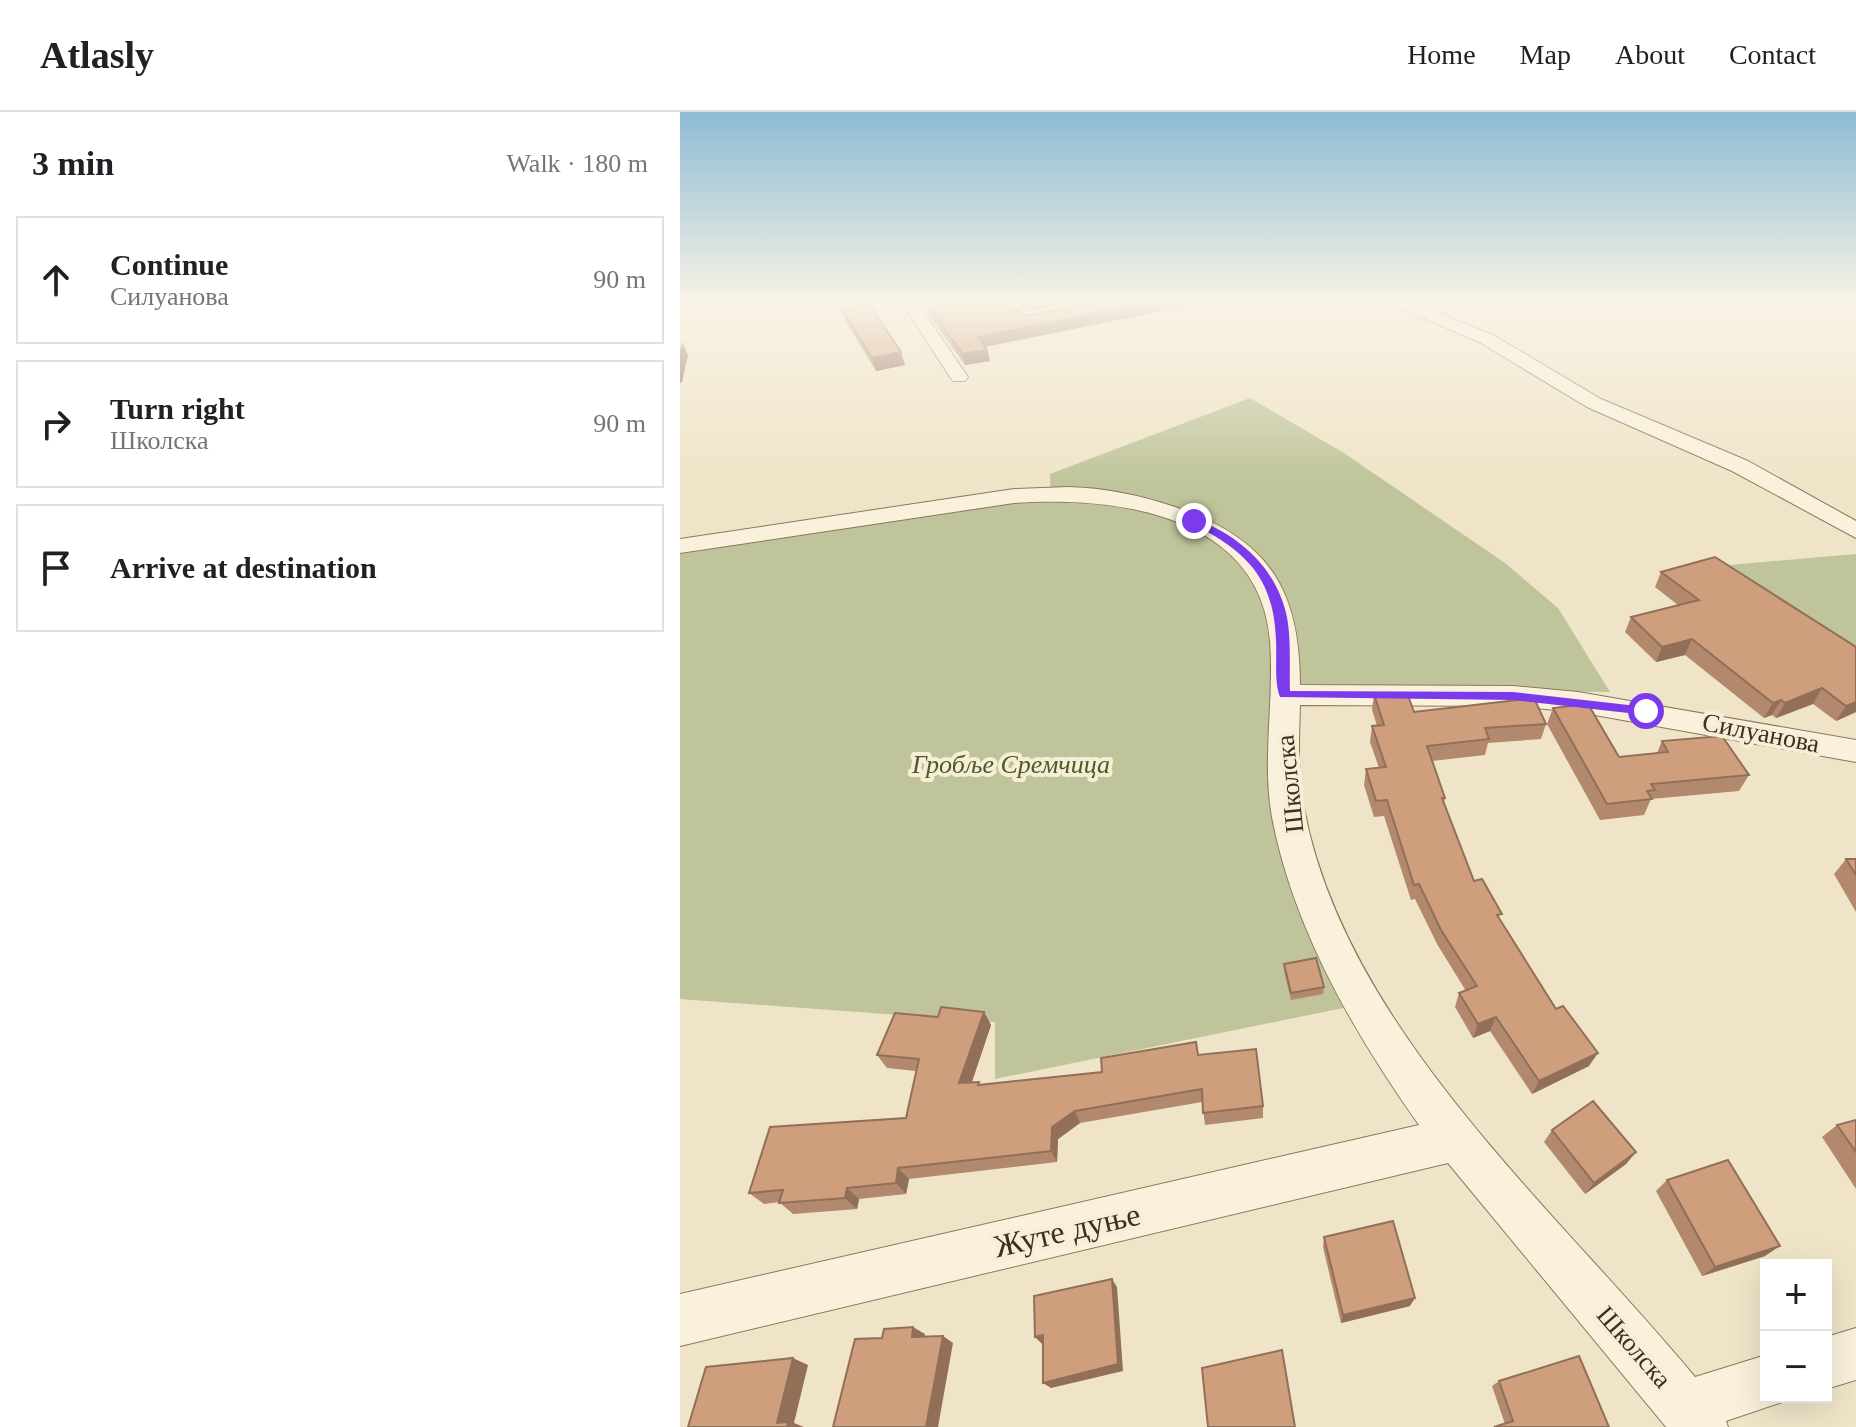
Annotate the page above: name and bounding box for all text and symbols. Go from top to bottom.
text: Atlasly [40,34,154,76]
text: Home [1407,39,1476,70]
text: Map [1520,39,1571,70]
text: About [1615,39,1685,70]
text: Contact [1729,39,1816,70]
text: 3 min [32,145,114,182]
text: Walk · 180 m [506,149,648,178]
text: Continue [110,248,228,281]
icon: ahead [34,258,78,302]
text: 90 m [593,265,646,294]
text: Силуанова [110,282,229,311]
text: Turn right [110,392,245,425]
icon: right [34,402,78,446]
text: 90 m [593,409,646,438]
text: Школска [110,426,209,455]
route end [1176,503,1212,539]
icon: arrive [34,546,78,590]
text: Arrive at destination [110,551,377,584]
route start [1628,693,1664,729]
street label: Силуанова [1700,707,1823,759]
street label: Школска [1270,733,1310,834]
park label: Гробље Сремчица [911,750,1110,779]
street label: Жуте дуње [990,1196,1144,1264]
map controls [1760,1259,1832,1403]
button: + [1760,1259,1832,1331]
street label: Школска [1591,1300,1678,1394]
button: − [1760,1331,1832,1403]

